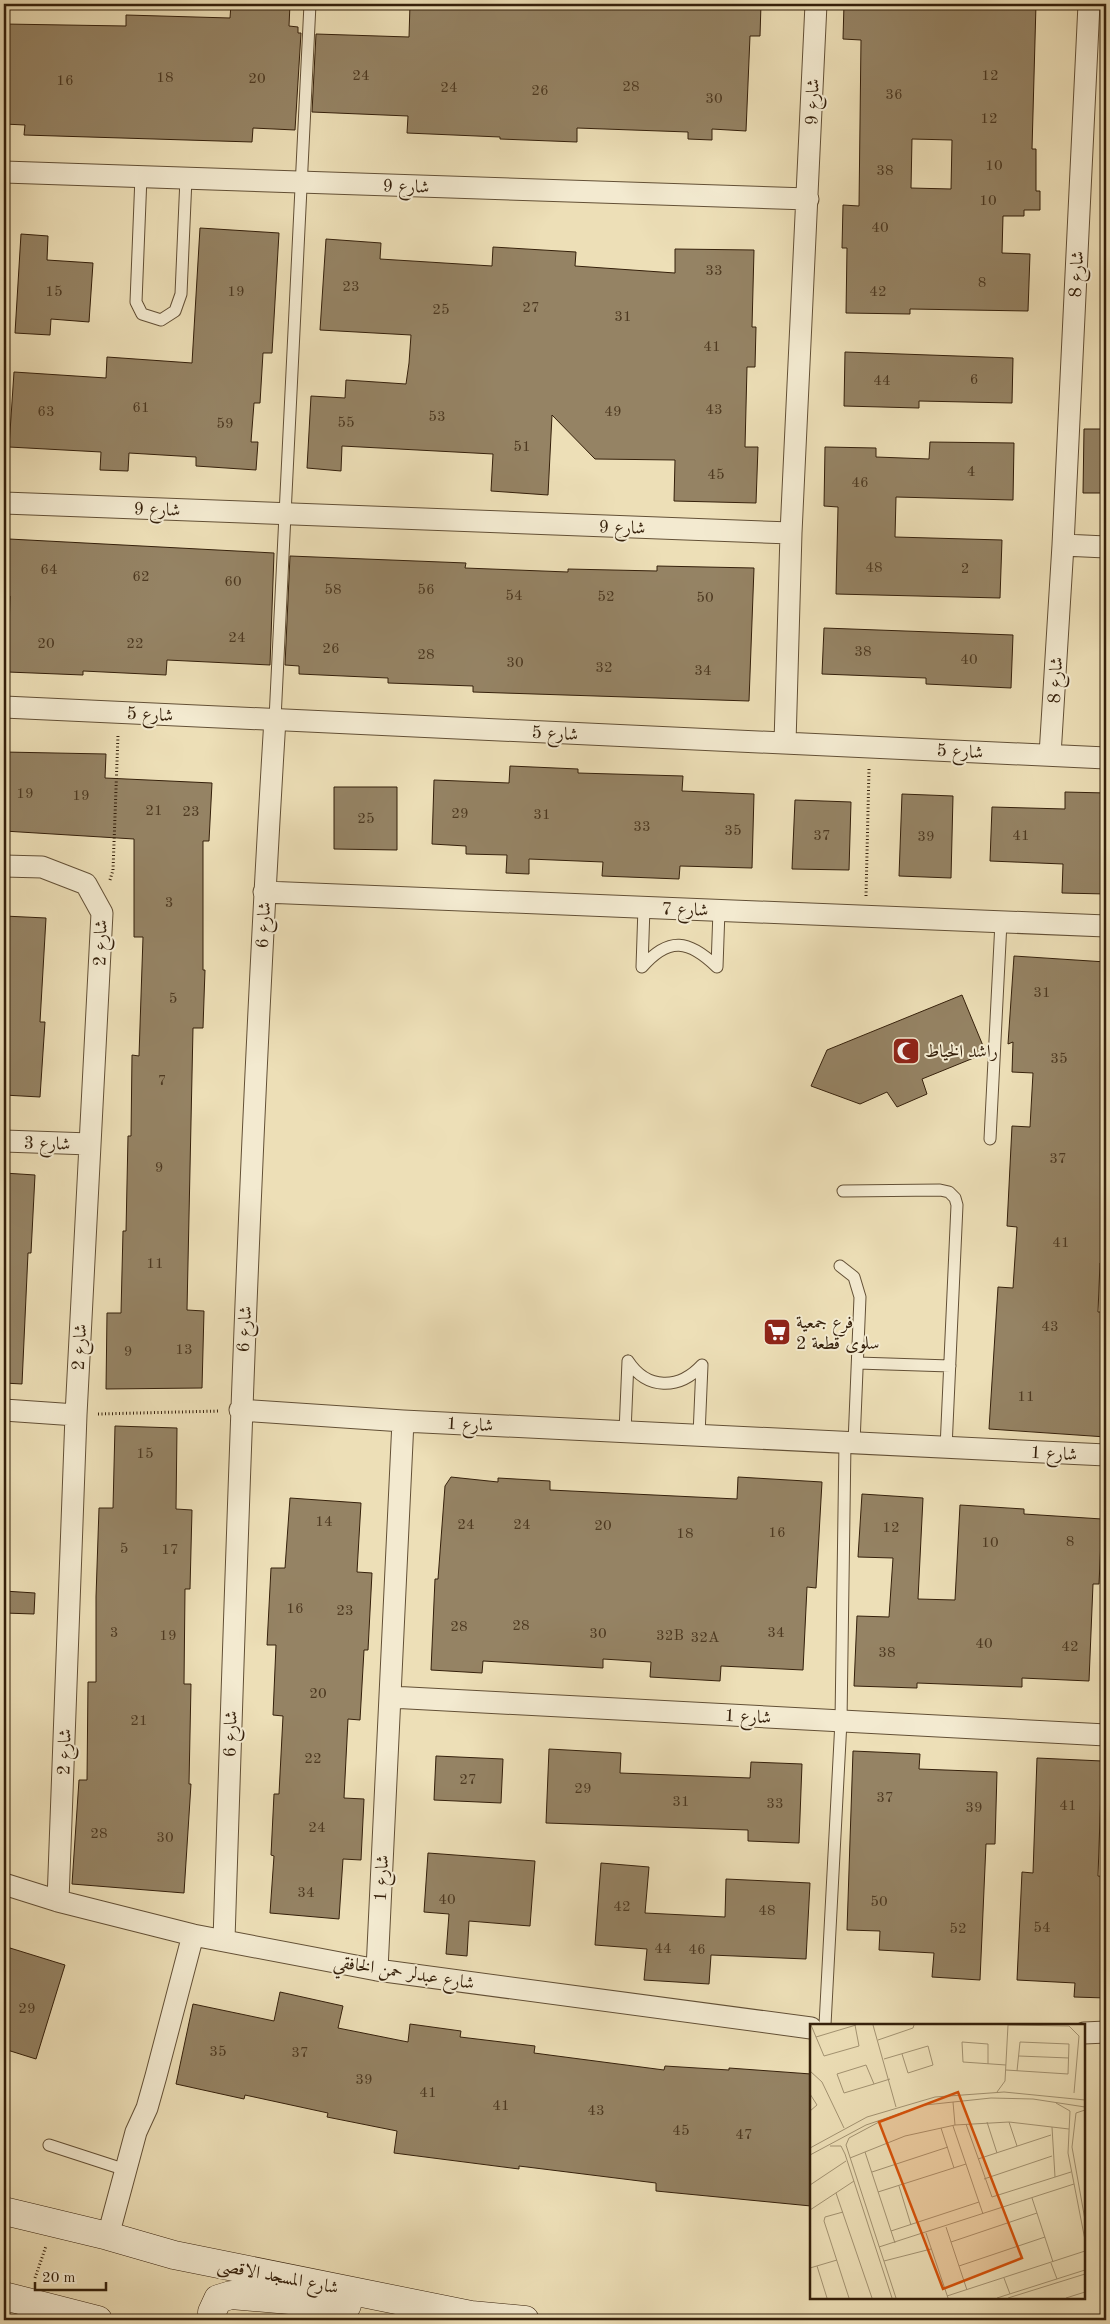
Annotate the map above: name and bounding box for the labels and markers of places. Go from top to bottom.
mosque icon: راشد الخياط [891,1036,921,1066]
place label: راشد الخياط [925,1043,998,1062]
place label: فرع جمعية سلوى قطعة 2 [796,1314,879,1353]
supermarket icon: فرع جمعية سلوى قطعة 2 [762,1317,792,1347]

